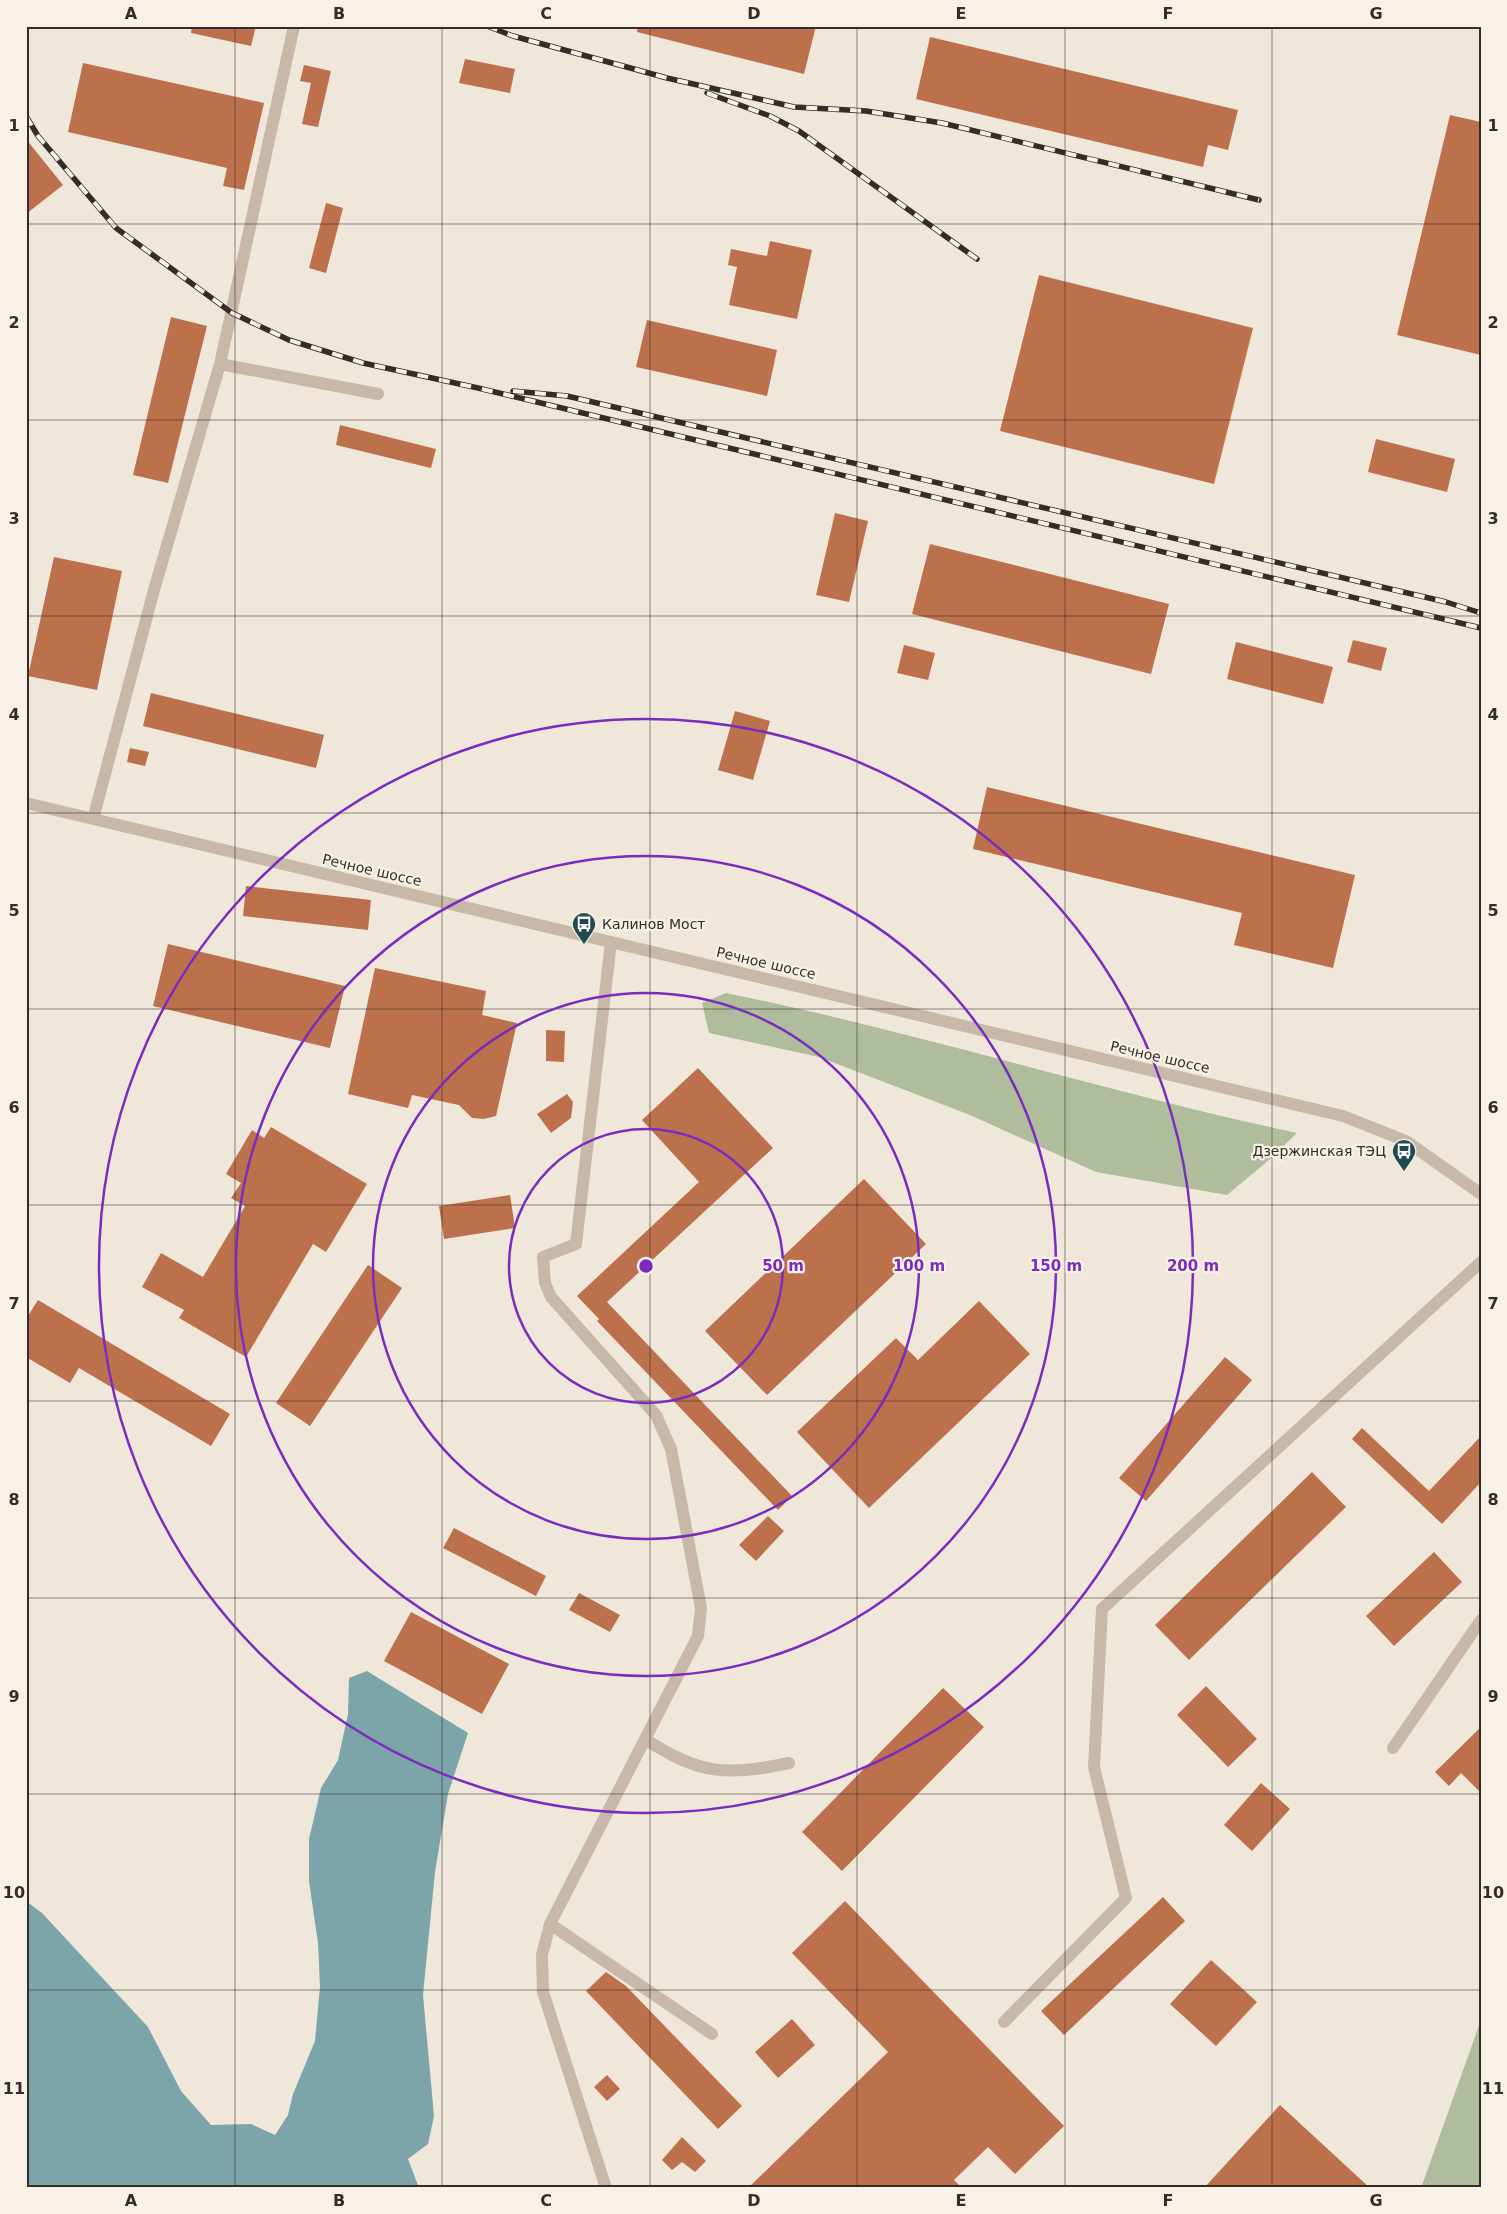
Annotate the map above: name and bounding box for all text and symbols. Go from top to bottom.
text: A [125,4,138,23]
text: B [333,4,345,23]
text: C [540,4,552,23]
text: D [747,4,761,23]
text: E [956,4,966,23]
text: F [1163,4,1173,23]
text: G [1369,4,1383,23]
text: 1 [8,116,20,135]
text: 1 [1487,116,1499,135]
text: 2 [8,313,20,332]
text: 2 [1487,313,1499,332]
text: 3 [8,509,20,528]
text: 3 [1487,509,1499,528]
text: 4 [8,705,20,724]
text: 4 [1487,705,1499,724]
street label: Речное шоссе [321,851,423,889]
text: 5 [8,901,20,920]
text: 5 [1487,901,1499,920]
bus stop icon: Калинов Мост [571,911,597,945]
place label: Калинов Мост [602,916,705,932]
street label: Речное шоссе [715,944,817,982]
street label: Речное шоссе [1109,1038,1211,1076]
text: 6 [8,1098,20,1117]
text: 6 [1487,1098,1499,1117]
bus stop icon: Дзержинская ТЭЦ [1391,1138,1417,1172]
place label: Дзержинская ТЭЦ [1252,1143,1386,1159]
centre of rings [637,1257,655,1275]
text: 50 m [762,1257,804,1275]
text: 100 m [893,1257,945,1275]
text: 150 m [1030,1257,1082,1275]
text: 200 m [1167,1257,1219,1275]
text: 7 [8,1294,20,1313]
text: 7 [1487,1294,1499,1313]
text: 8 [8,1490,20,1509]
text: 8 [1487,1490,1499,1509]
text: 9 [8,1687,20,1706]
text: 9 [1487,1687,1499,1706]
text: 10 [3,1883,25,1902]
text: 10 [1482,1883,1504,1902]
text: 11 [3,2079,25,2098]
text: 11 [1482,2079,1504,2098]
text: A [125,2191,138,2210]
text: B [333,2191,345,2210]
text: C [540,2191,552,2210]
text: D [747,2191,761,2210]
text: E [956,2191,966,2210]
text: F [1163,2191,1173,2210]
text: G [1369,2191,1383,2210]

